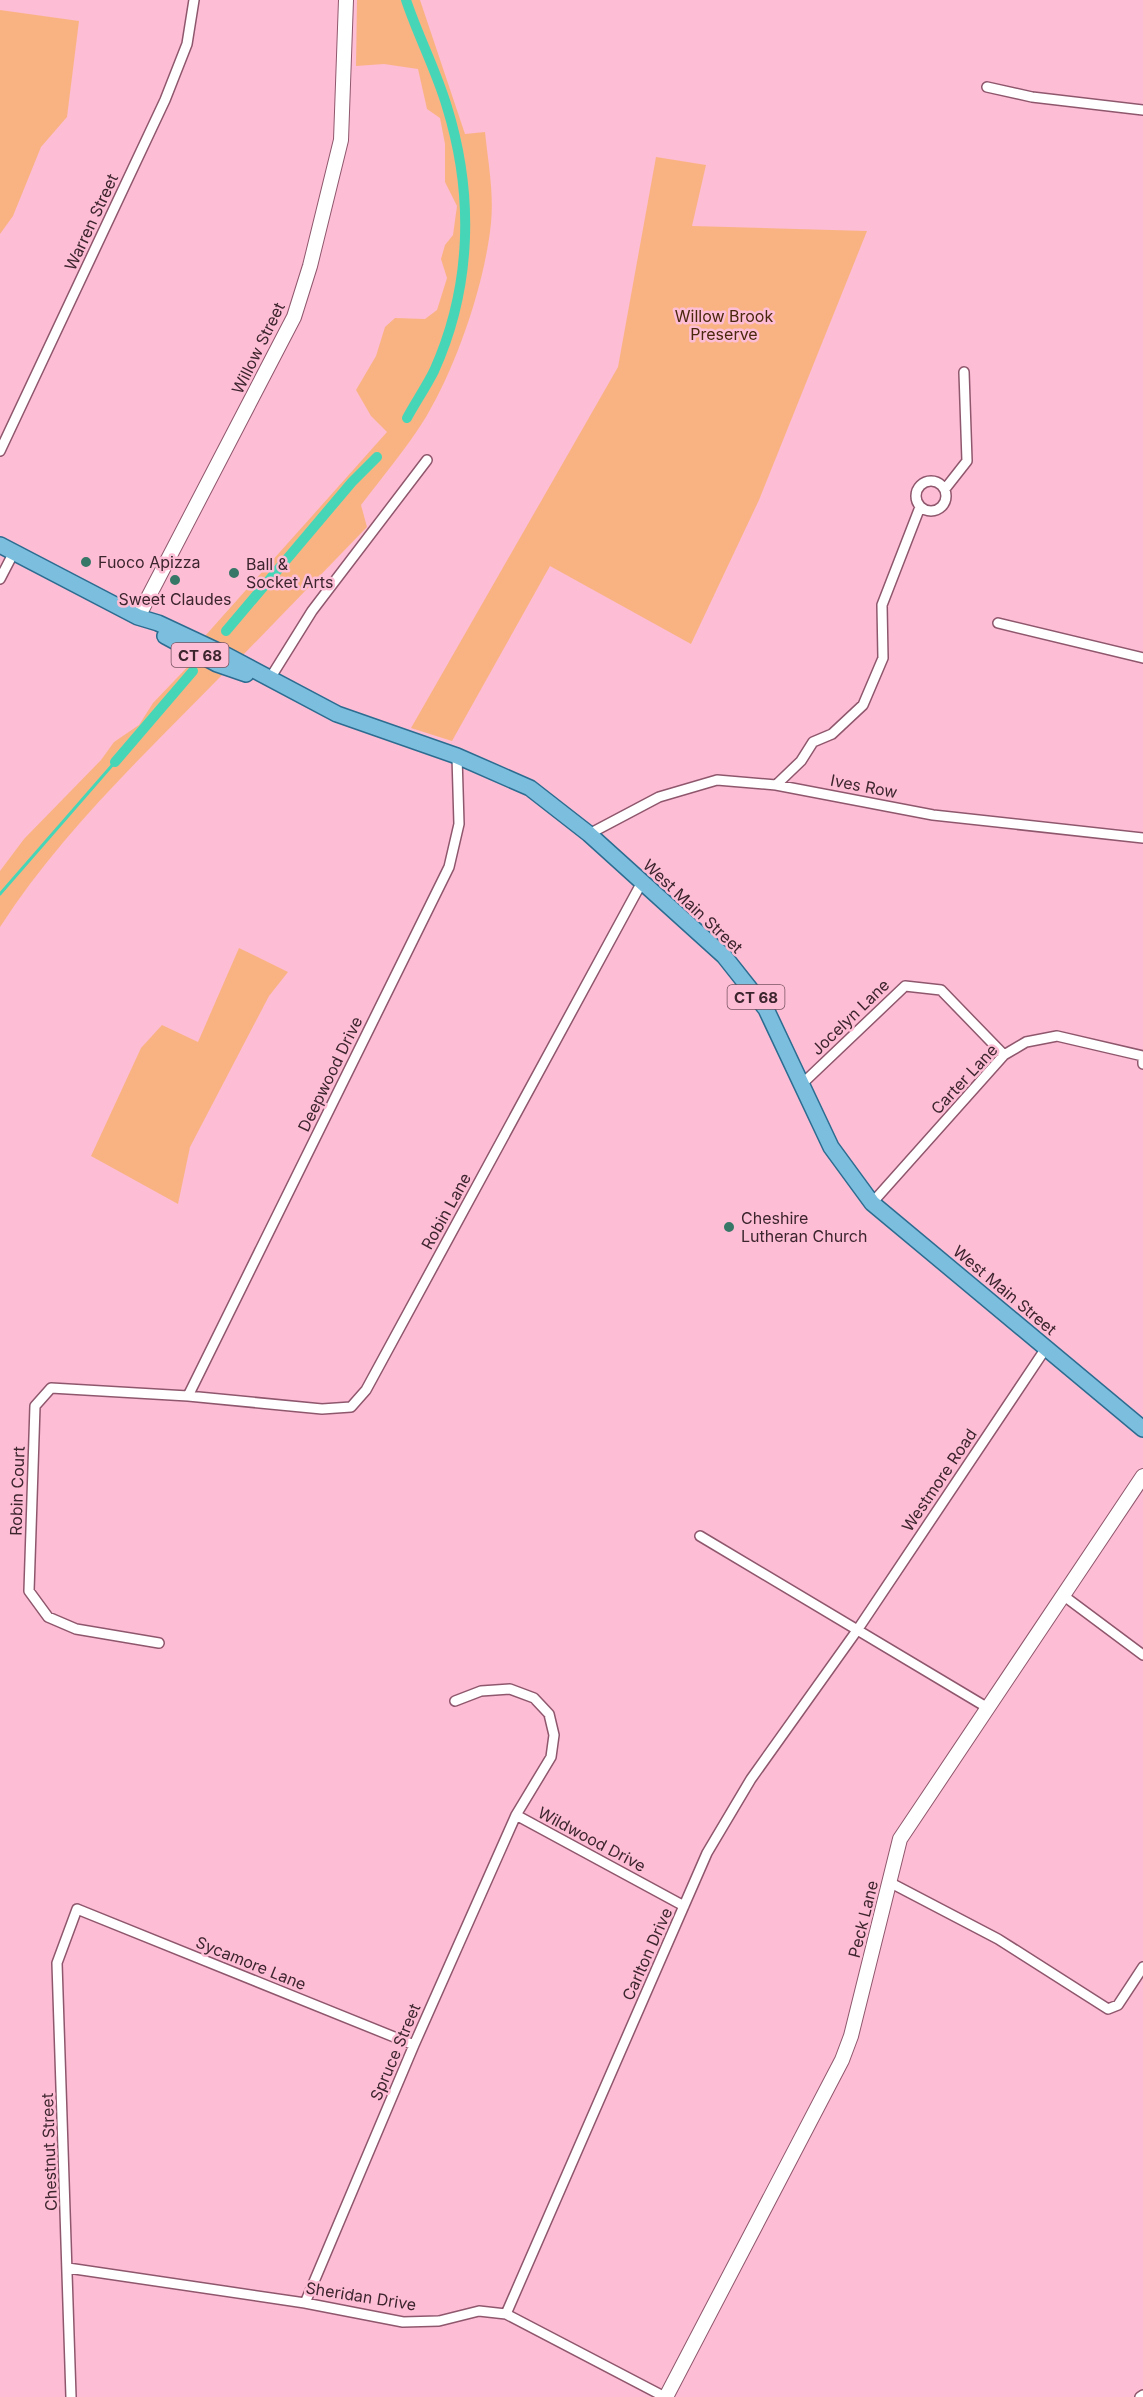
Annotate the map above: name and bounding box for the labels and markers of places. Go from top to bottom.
place label: Fuoco Apizza [98,552,201,572]
place label: Ball & Socket Arts [246,554,333,592]
marker: Fuoco Apizza [79,555,93,569]
marker: Ball & Socket Arts [227,566,241,580]
marker: Sweet Claudes [168,573,182,587]
place label: Sweet Claudes [118,589,232,609]
place label: Cheshire Lutheran Church [741,1208,867,1246]
marker: Cheshire Lutheran Church [722,1220,736,1234]

